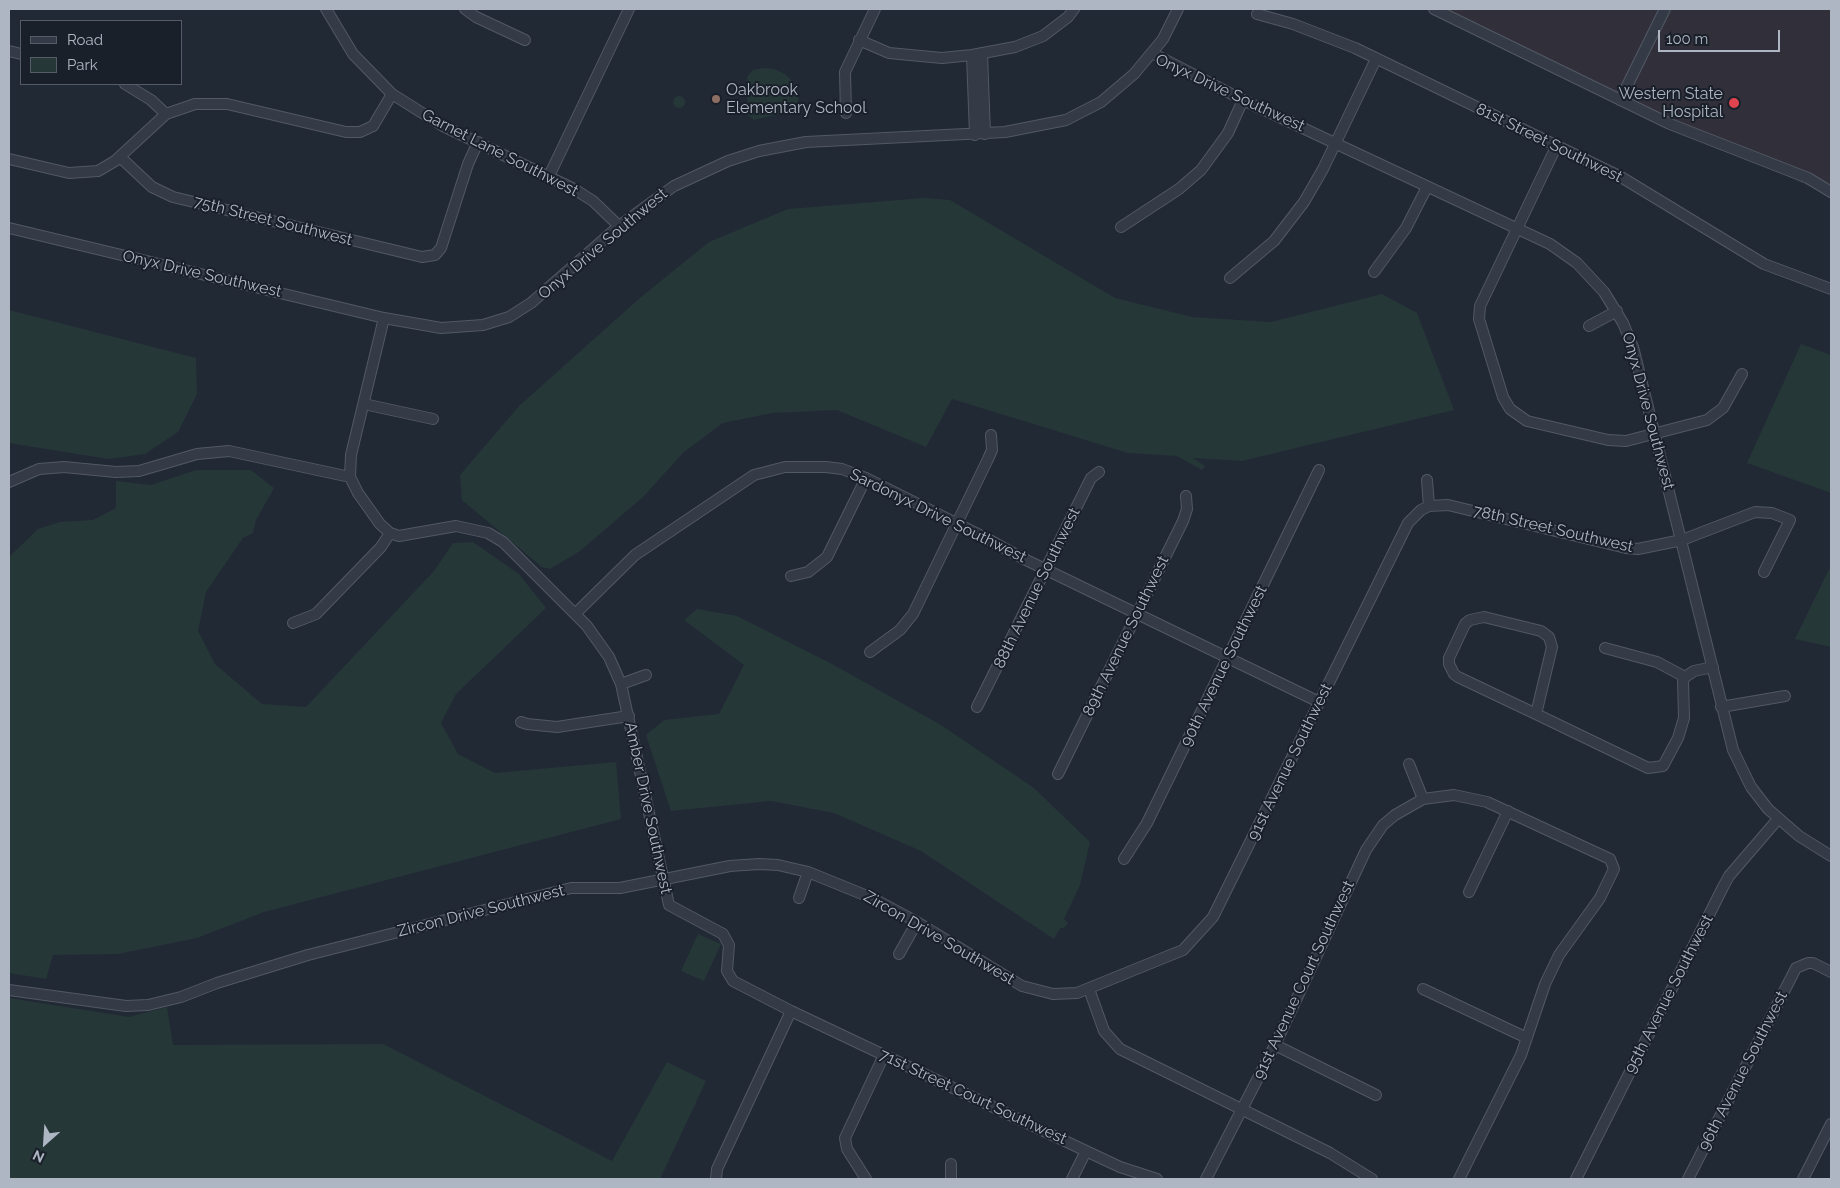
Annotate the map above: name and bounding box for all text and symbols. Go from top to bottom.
legend [20,20,182,85]
scale bar [1660,20,1782,52]
text: 100 m [1666,30,1708,48]
text: Road [67,31,103,49]
street label: Onyx Drive Southwest [1152,50,1308,136]
text: Park [67,56,98,74]
place label: Oakbrook Elementary School [726,80,866,118]
place label: Western State Hospital [1618,84,1723,122]
marker: Oakbrook Elementary School [710,93,722,105]
marker: Western State Hospital [1727,96,1741,110]
street label: 81st Street Southwest [1473,99,1625,187]
street label: Garnet Lane Southwest [419,105,581,201]
street label: Onyx Drive Southwest [535,184,671,304]
street label: 75th Street Southwest [192,192,354,250]
street label: Onyx Drive Southwest [121,246,283,302]
street label: Onyx Drive Southwest [1618,330,1678,492]
street label: Sardonyx Drive Southwest [847,465,1029,567]
street label: 78th Street Southwest [1471,501,1635,557]
street label: 88th Avenue Southwest [990,505,1084,671]
street label: 89th Avenue Southwest [1079,553,1173,719]
street label: 90th Avenue Southwest [1177,582,1271,750]
street label: 91st Avenue Southwest [1244,680,1336,844]
street label: Amber Drive Southwest [620,720,676,896]
street label: 91st Avenue Court Southwest [1249,878,1359,1082]
street label: Zircon Drive Southwest [396,881,566,941]
street label: Zircon Drive Southwest [860,887,1018,989]
street label: 95th Avenue Southwest [1621,911,1717,1077]
street label: 96th Avenue Southwest [1694,988,1792,1154]
street label: 71st Street Court Southwest [876,1045,1070,1149]
north arrow [20,1118,70,1168]
text: N [30,1147,47,1166]

